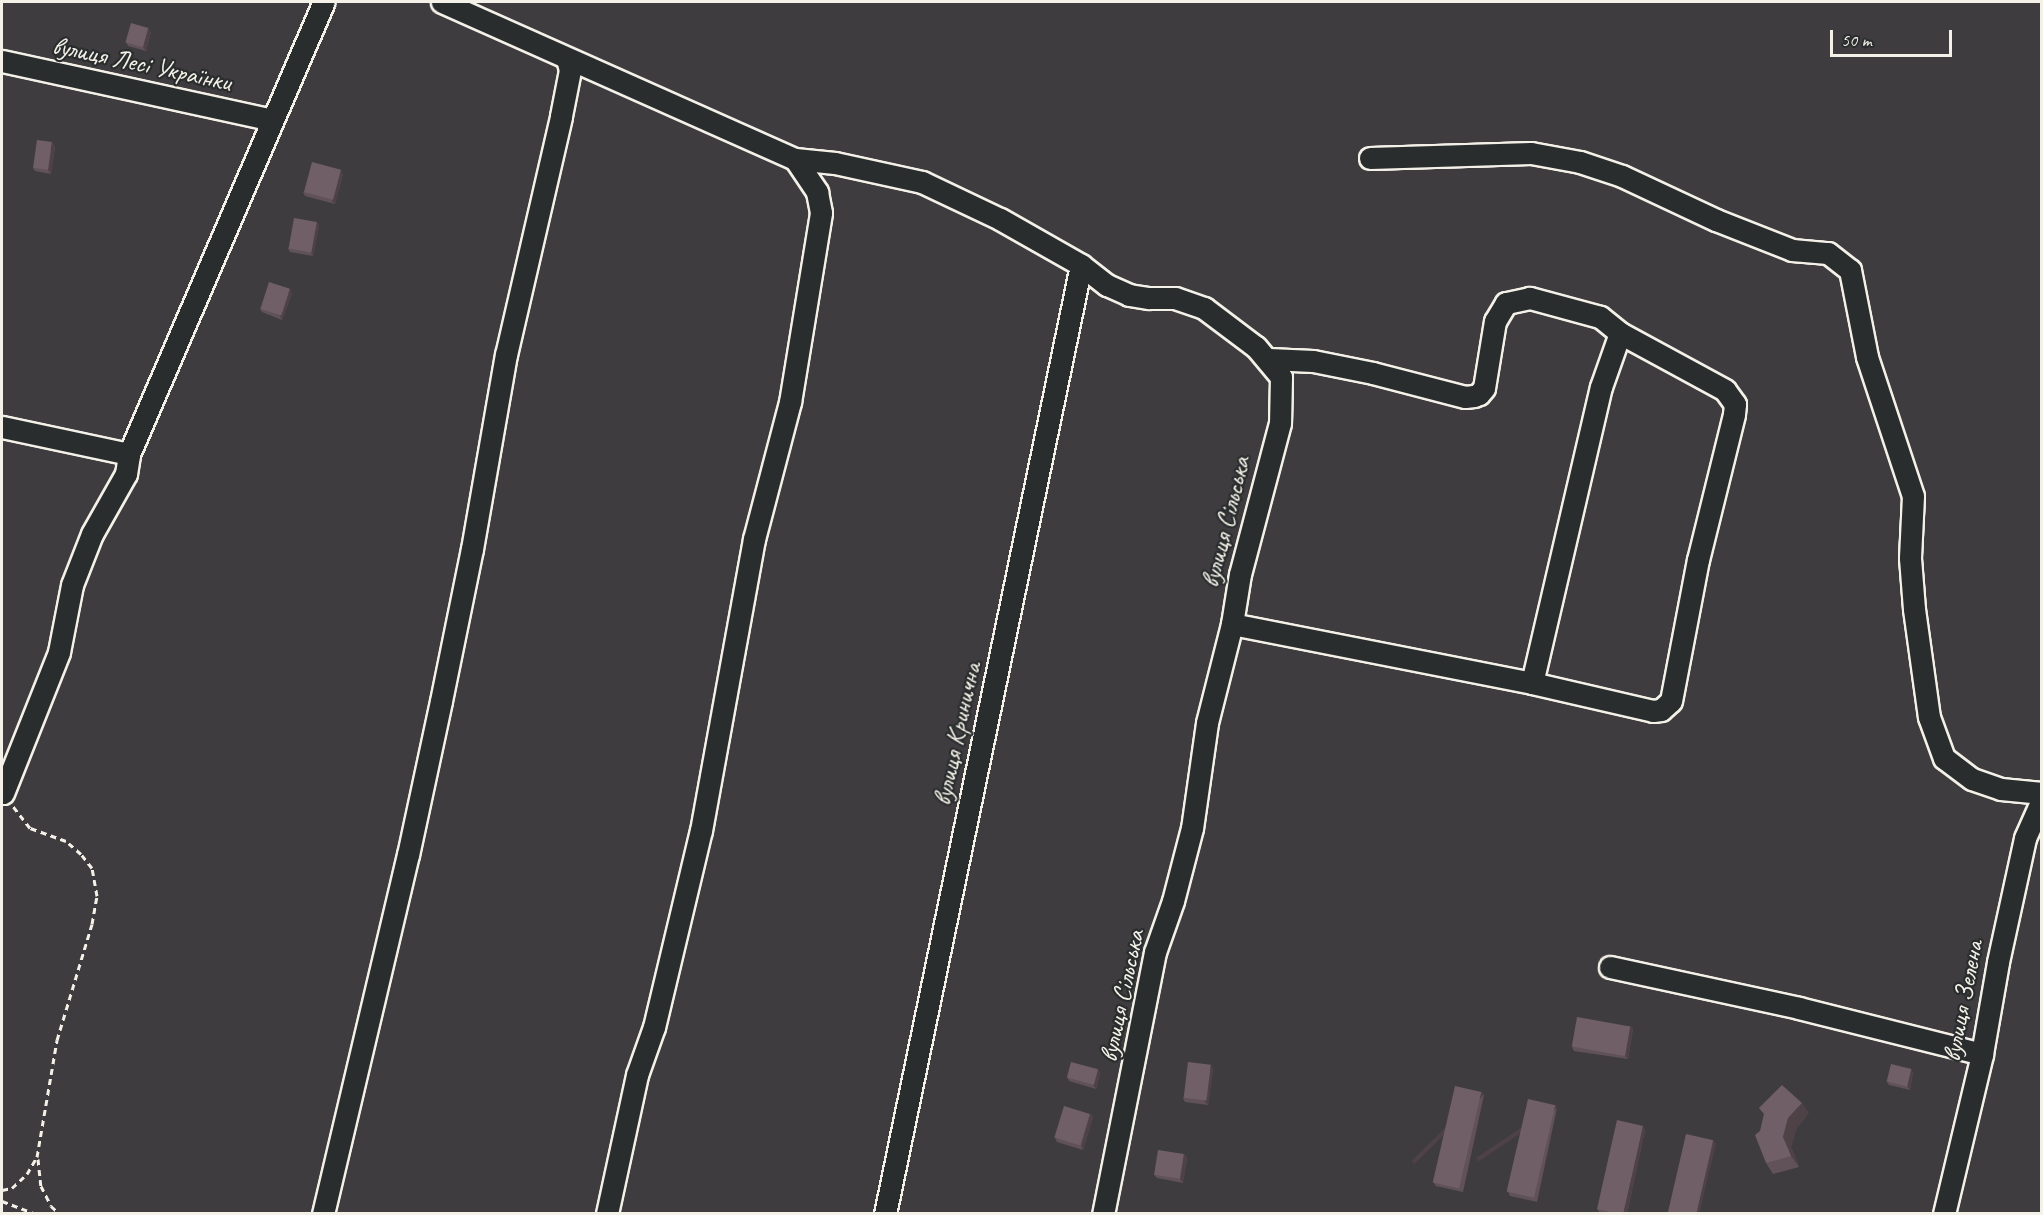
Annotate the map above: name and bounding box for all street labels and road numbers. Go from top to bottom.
street label: вулиця Лесі Українки [50,30,234,98]
street label: вулиця Сільська [1195,453,1257,591]
street label: вулиця Кринична [927,660,987,808]
street label: вулиця Сільська [1093,927,1151,1065]
street label: вулиця Зелена [1936,938,1990,1064]

